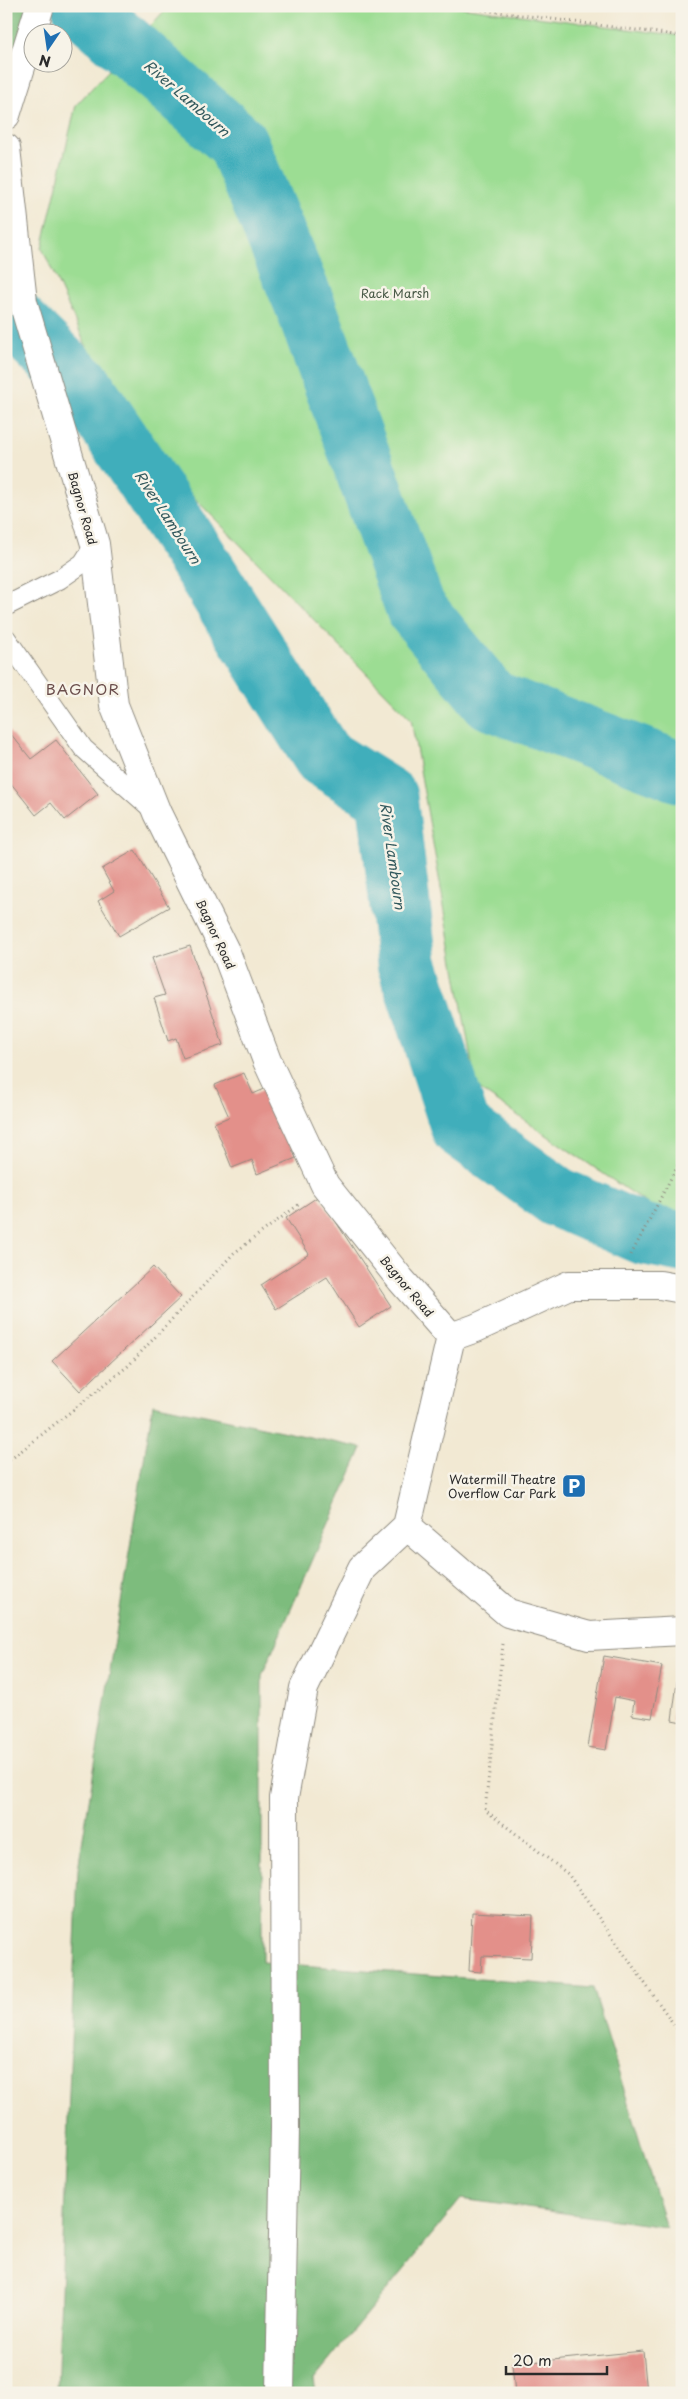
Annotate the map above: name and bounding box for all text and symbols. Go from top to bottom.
north arrow [22,22,72,72]
text: N [37,50,53,73]
water label: River Lambourn [140,55,235,142]
park label: Rack Marsh [361,284,429,302]
water label: River Lambourn [130,466,207,569]
street label: Bagnor Road [64,469,102,547]
district label: BAGNOR [46,677,120,700]
water label: River Lambourn [375,801,411,912]
street label: Bagnor Road [192,896,240,972]
street label: Bagnor Road [376,1251,438,1321]
place label: Watermill Theatre Overflow Car Park [448,1470,556,1502]
parking icon: Watermill Theatre Overflow Car Park [561,1473,587,1499]
scale bar [506,2344,607,2376]
text: 20 m [513,2348,552,2371]

